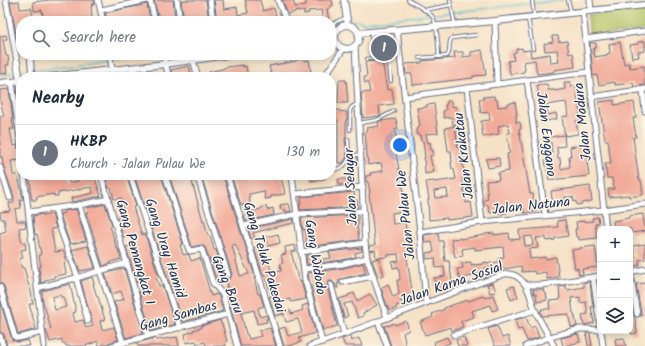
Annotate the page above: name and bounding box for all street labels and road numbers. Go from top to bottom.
street label: Jalan Madura [568,82,598,162]
street label: Jalan Enggano [530,90,562,178]
street label: Jalan Krakatau [448,111,480,201]
street label: Jalan Selayar [338,146,364,226]
street label: Jalan Pulau We [390,168,422,261]
street label: Jalan Natuna [491,191,571,221]
street label: Gang Uray Hamid [139,195,192,302]
street label: Gang Pemangkat 1 [109,197,161,308]
street label: Gang Teluk Pakedai [237,199,292,316]
street label: Gang Widodo [298,218,332,296]
street label: Gang Baru [205,252,249,317]
street label: Jalan Karna Sosial [397,256,507,312]
street label: Gang Sambas [137,294,220,338]

